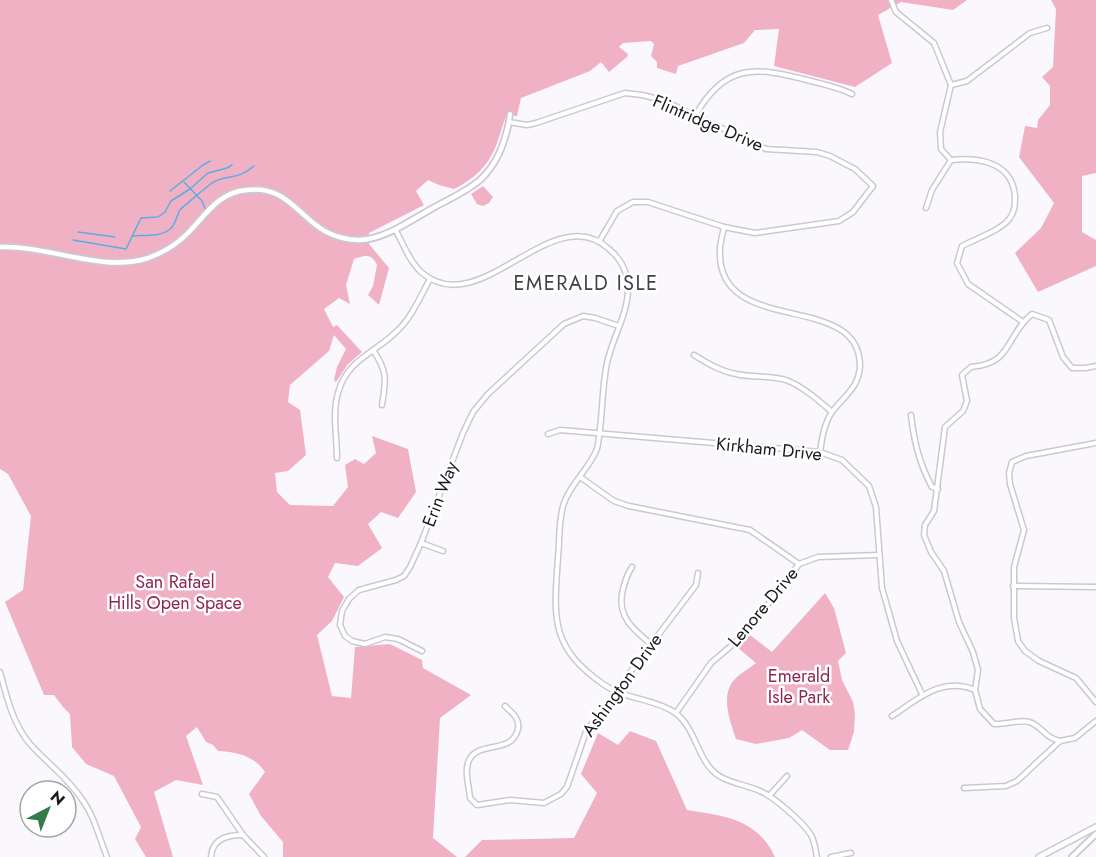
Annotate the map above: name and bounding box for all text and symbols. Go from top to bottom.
street label: Flintridge Drive [649,88,767,158]
district label: EMERALD ISLE [513,269,659,298]
street label: Kirkham Drive [715,431,823,467]
street label: Erin Way [416,457,464,530]
street label: Lenore Drive [722,561,804,653]
park label: San Rafael Hills Open Space [108,569,242,616]
street label: Ashington Drive [576,628,668,742]
park label: Emerald Isle Park [768,663,830,710]
north arrow [18,779,78,839]
text: N [45,785,70,811]

